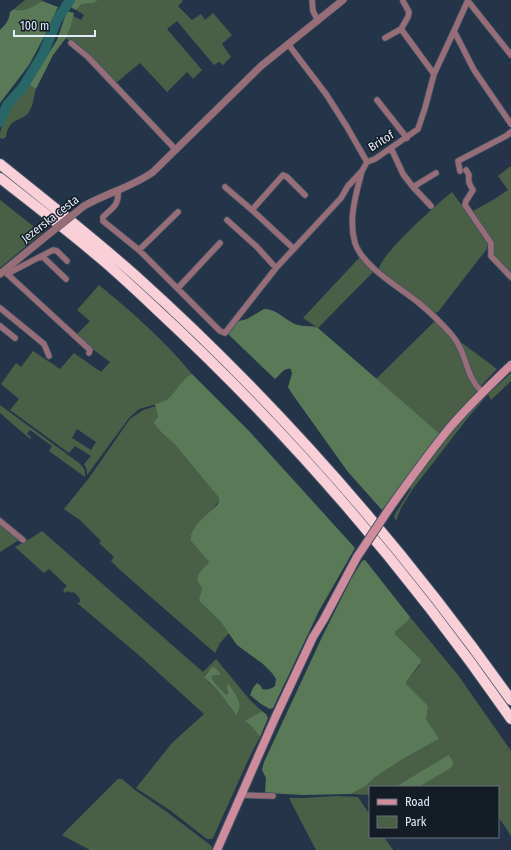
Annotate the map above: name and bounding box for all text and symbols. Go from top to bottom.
scale bar [14,12,95,38]
text: 100 m [20,19,49,33]
street label: Britof [366,127,397,154]
street label: Jezerska cesta [19,192,81,246]
legend [369,786,499,838]
text: Road [405,795,430,809]
text: Park [405,815,427,829]

